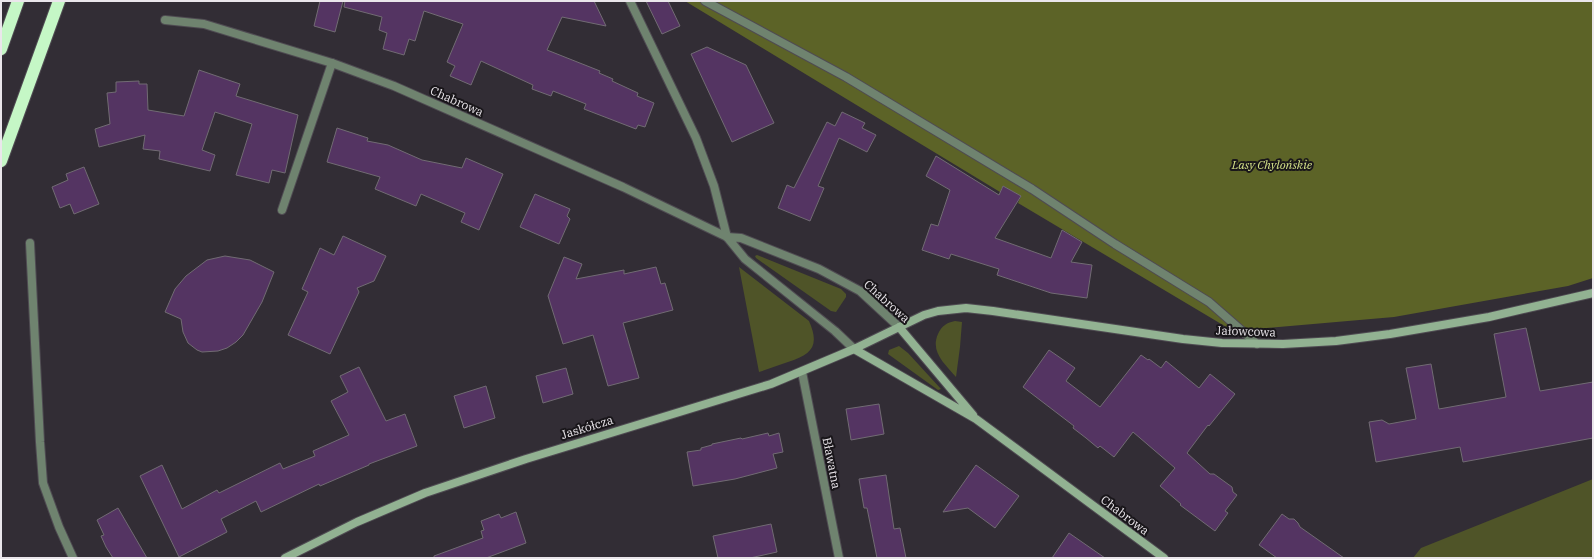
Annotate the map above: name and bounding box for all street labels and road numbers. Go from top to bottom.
street label: Chabrowa [428,83,486,120]
street label: Chabrowa [861,276,913,326]
street label: Jałowcowa [1216,322,1277,340]
street label: Jaskółcza [559,412,615,442]
street label: Bławatna [820,436,844,491]
street label: Chabrowa [1098,492,1152,538]

